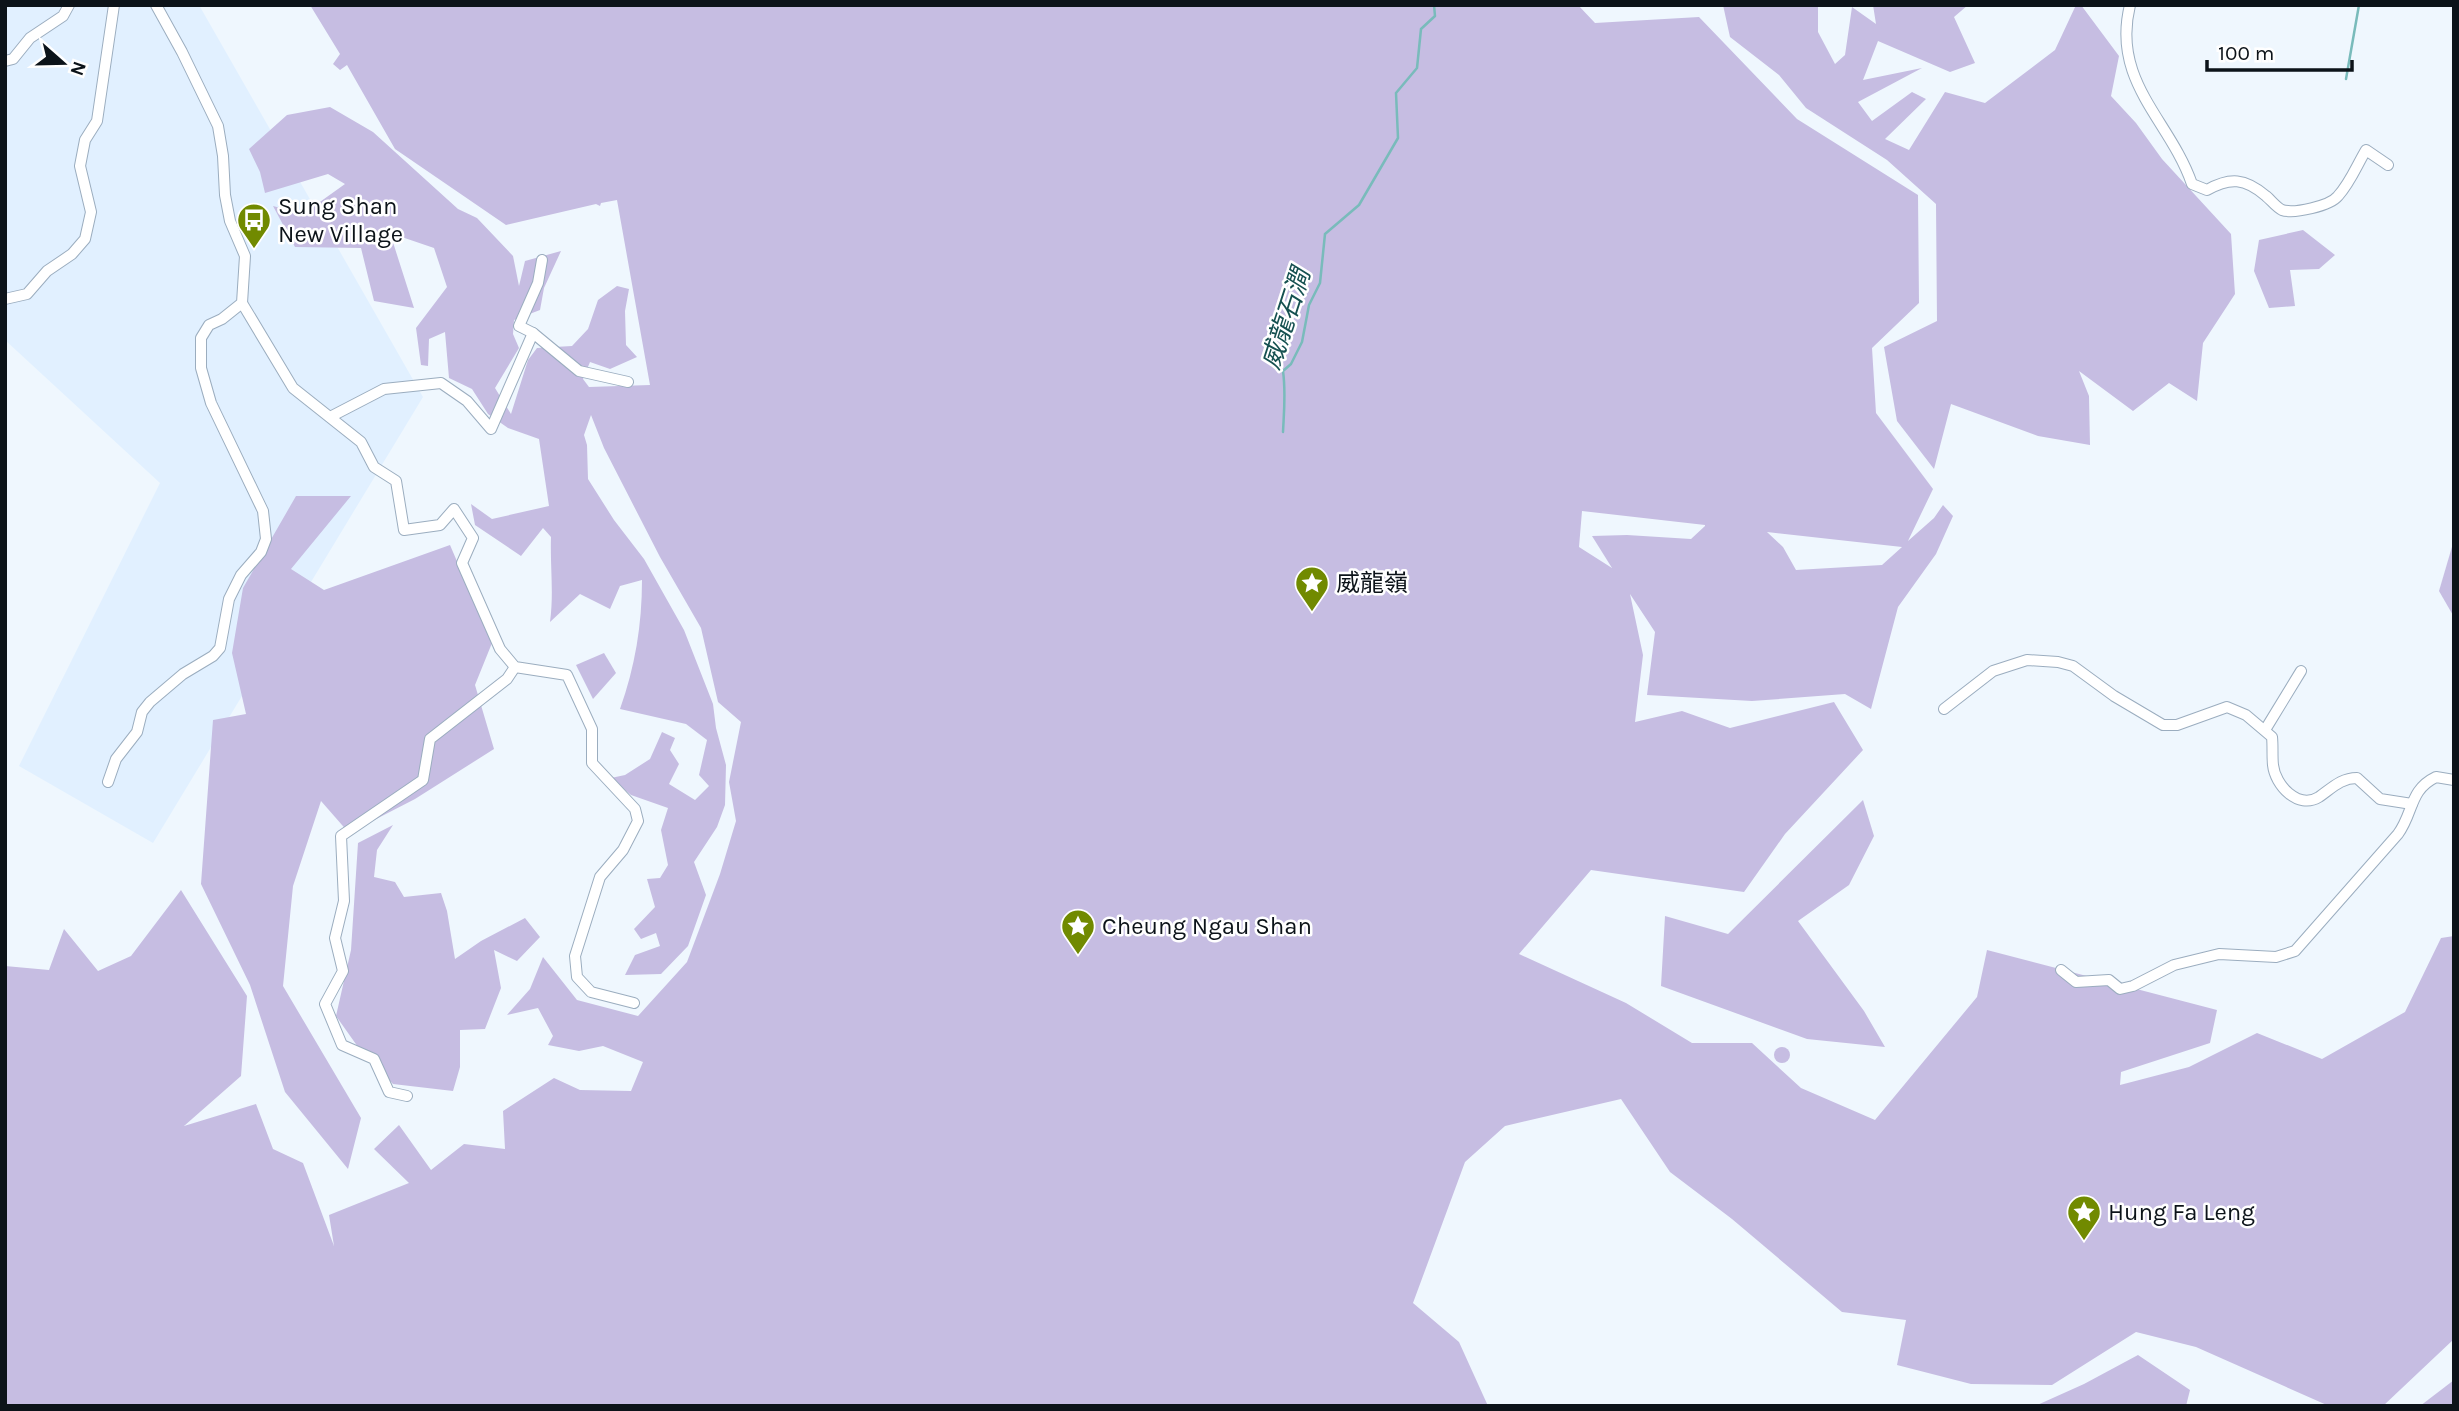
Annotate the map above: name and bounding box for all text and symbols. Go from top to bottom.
north arrow [28,28,98,98]
scale bar [2207,28,2352,72]
text: 100 m [2218,41,2275,65]
text: N [65,58,91,79]
place label: Sung Shan New Village [278,192,403,248]
bus stop icon: Sung Shan New Village [235,201,273,250]
water label: 威龍石澗 [1255,261,1318,373]
place icon: 威龍嶺 [1293,564,1331,613]
place label: 威龍嶺 [1336,569,1408,597]
place icon: Cheung Ngau Shan [1059,907,1097,956]
place label: Cheung Ngau Shan [1102,912,1312,940]
place icon: Hung Fa Leng [2065,1193,2103,1242]
place label: Hung Fa Leng [2108,1198,2255,1226]

